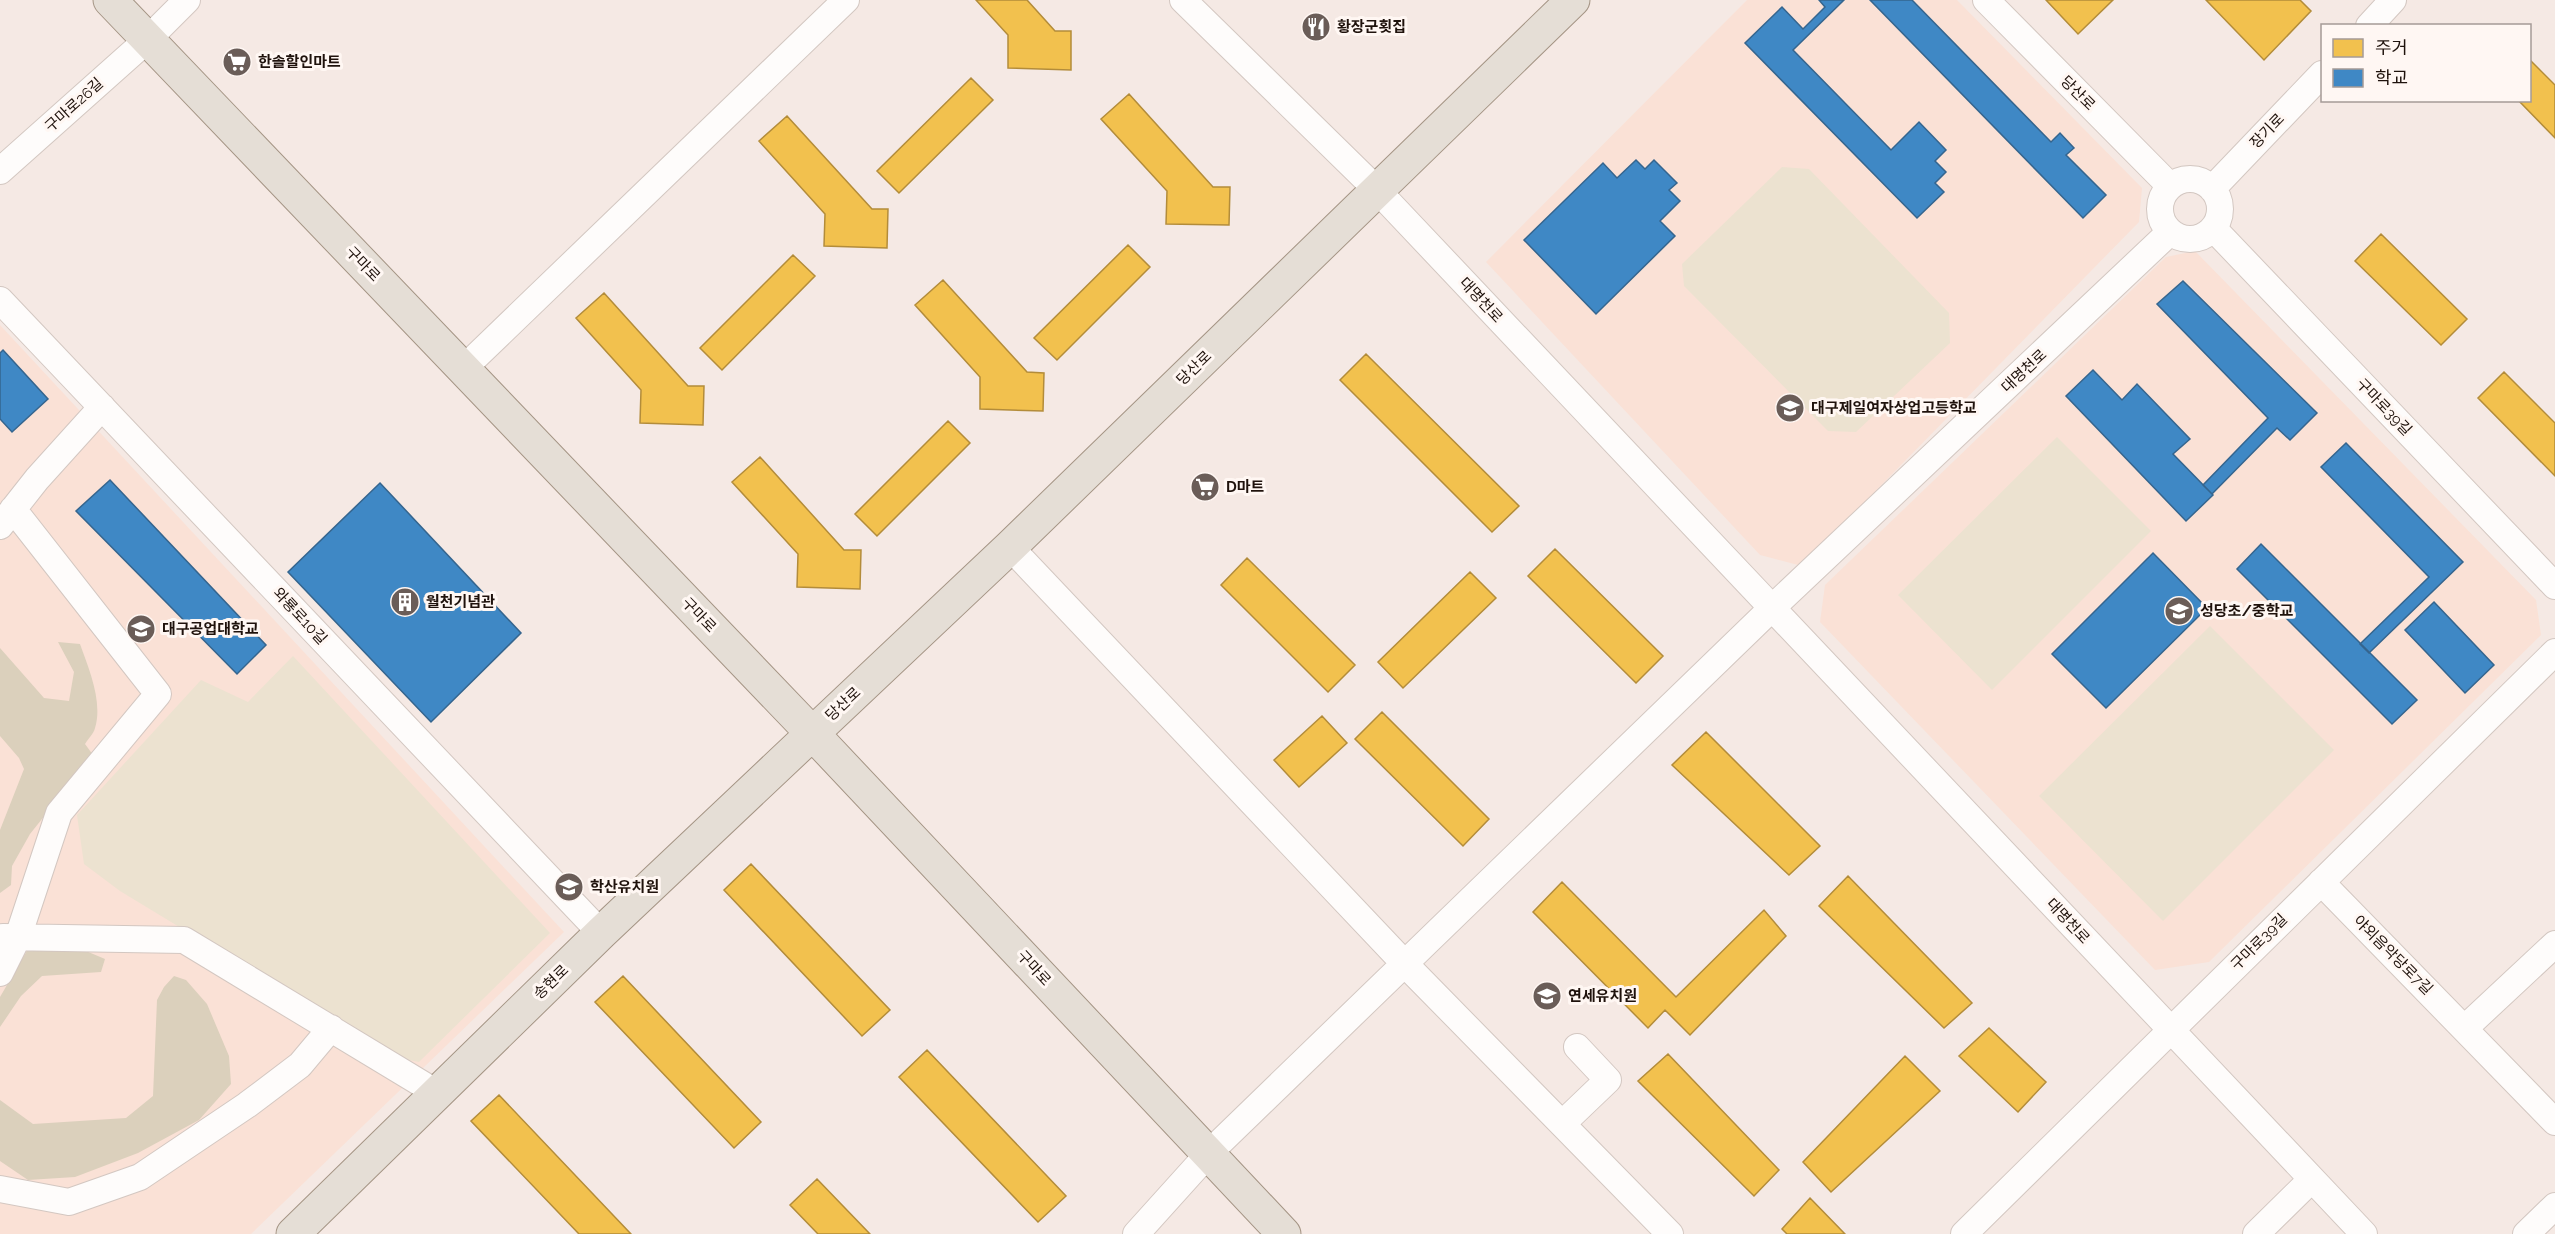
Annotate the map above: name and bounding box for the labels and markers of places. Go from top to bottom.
restaurant icon: 황장군횟집 [1300,11,1332,43]
place label: 황장군횟집 [1337,18,1406,36]
supermarket icon: 한솔할인마트 [221,46,253,78]
place label: 한솔할인마트 [258,53,341,71]
school or university icon: 대구제일여자상업고등학교 [1774,392,1806,424]
place label: 대구제일여자상업고등학교 [1811,399,1977,417]
supermarket icon: D마트 [1189,471,1221,503]
place label: D마트 [1226,478,1265,496]
building icon: 월천기념관 [389,586,421,618]
place label: 월천기념관 [426,593,495,611]
school or university icon: 성당초/중학교 [2163,595,2195,627]
place label: 성당초/중학교 [2200,602,2293,620]
school or university icon: 대구공업대학교 [125,613,157,645]
place label: 대구공업대학교 [162,620,259,638]
school or university icon: 학산유치원 [553,871,585,903]
place label: 학산유치원 [590,878,659,896]
school or university icon: 연세유치원 [1531,980,1563,1012]
place label: 연세유치원 [1568,987,1637,1005]

